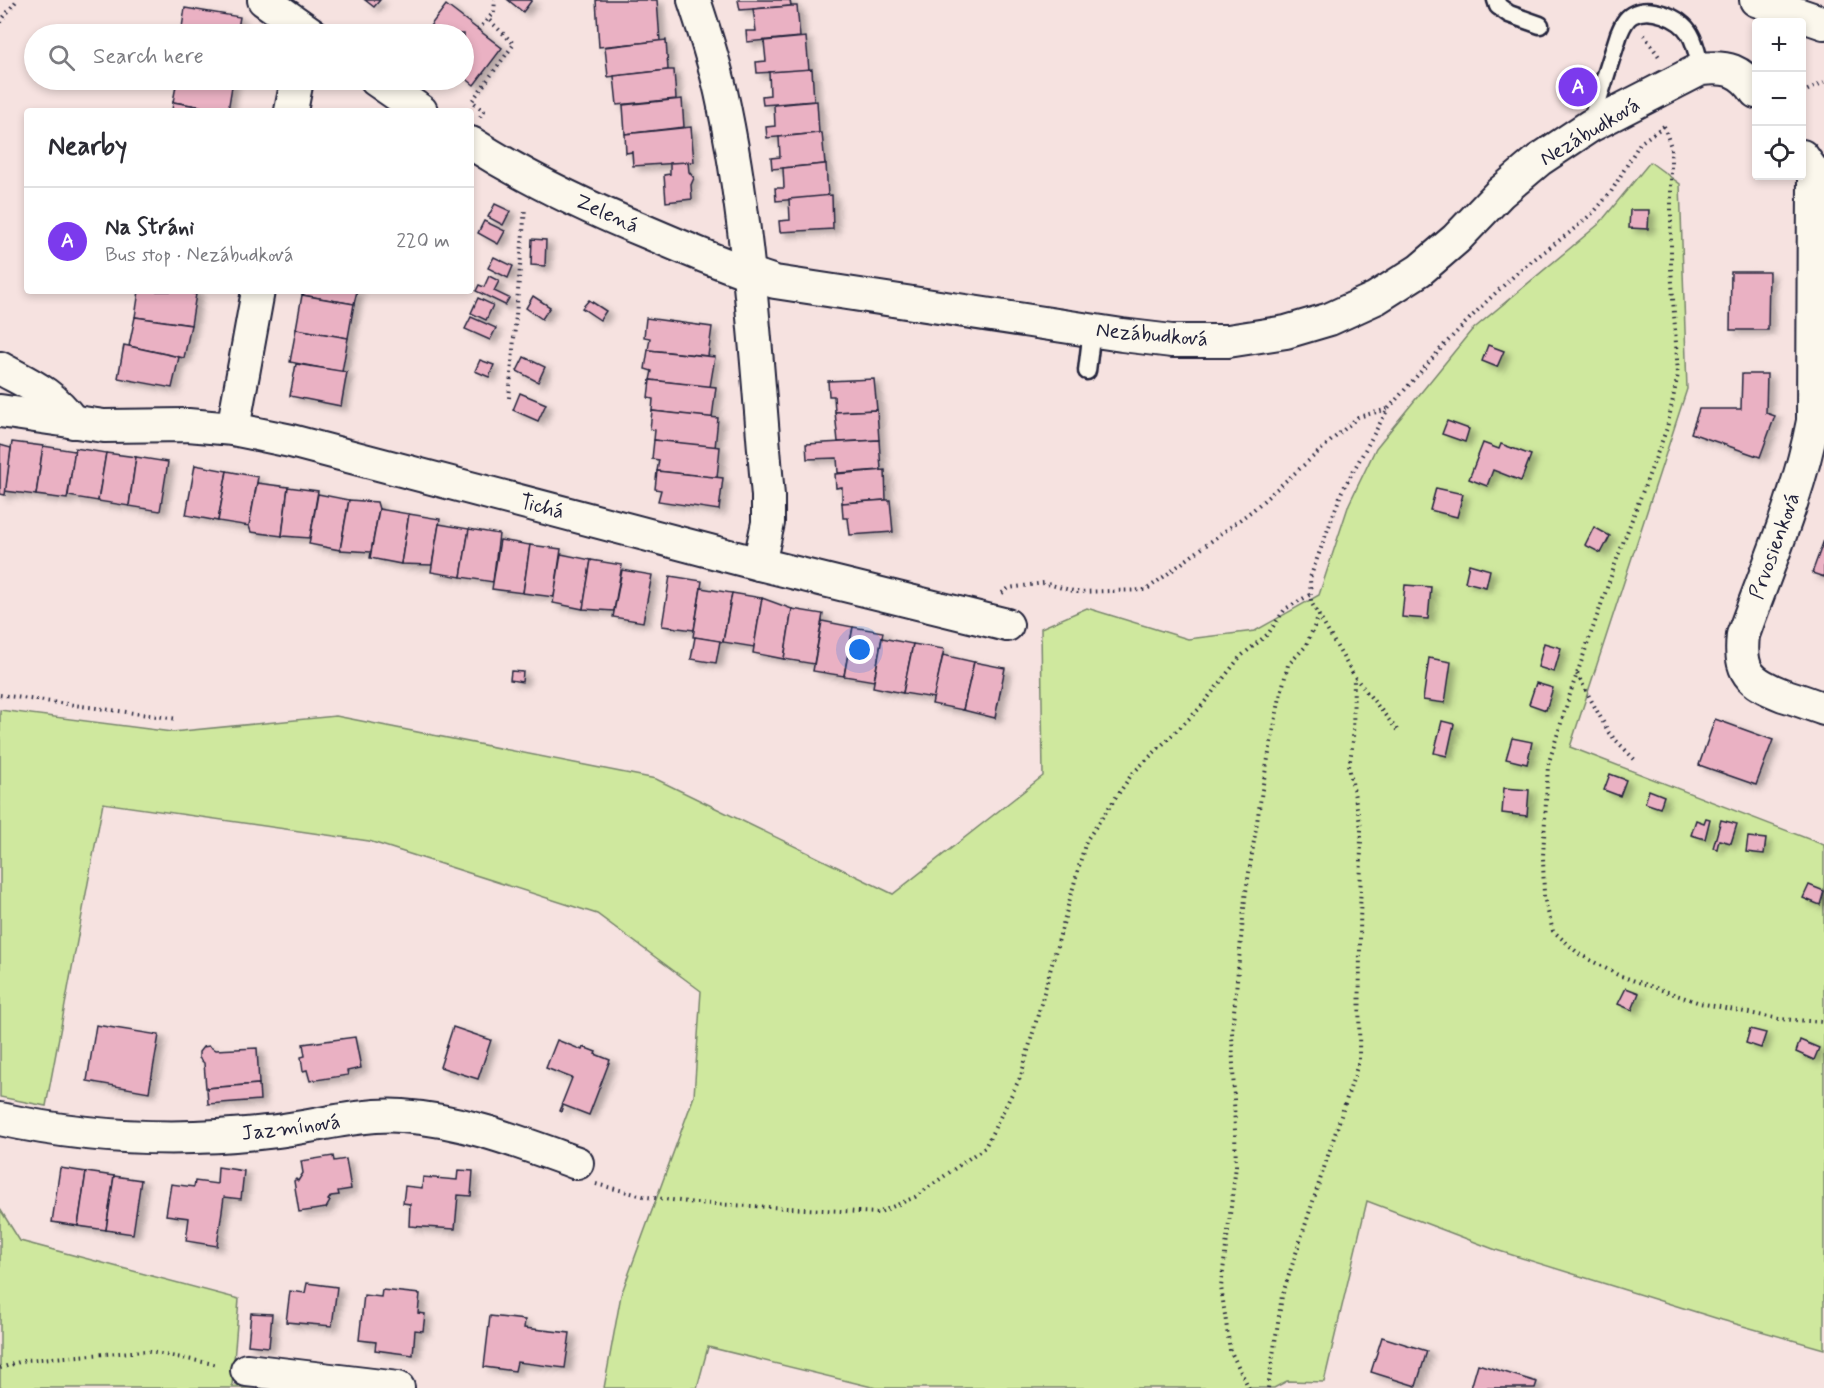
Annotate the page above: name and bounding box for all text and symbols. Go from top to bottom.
map controls [1752,18,1806,180]
button: + [1752,18,1806,72]
search box [24,24,474,90]
icon: search [45,41,78,74]
text: Search here [93,43,204,71]
pin: A [1558,64,1598,110]
button: − [1752,72,1806,126]
street label: Nezábudková [1535,91,1645,173]
button: locate [1752,126,1806,180]
text: Nearby [48,130,127,164]
street label: Zelená [571,188,643,240]
text: Na Stráni [105,214,194,242]
text: A [61,228,74,255]
text: 220 m [396,228,450,255]
text: Bus stop · Nezábudková [105,242,293,269]
street label: Nezábudková [1095,316,1209,354]
street label: Tichá [517,488,567,526]
street label: Prvosienková [1743,489,1807,603]
your location [845,635,874,664]
street label: Jazmínová [240,1108,342,1148]

